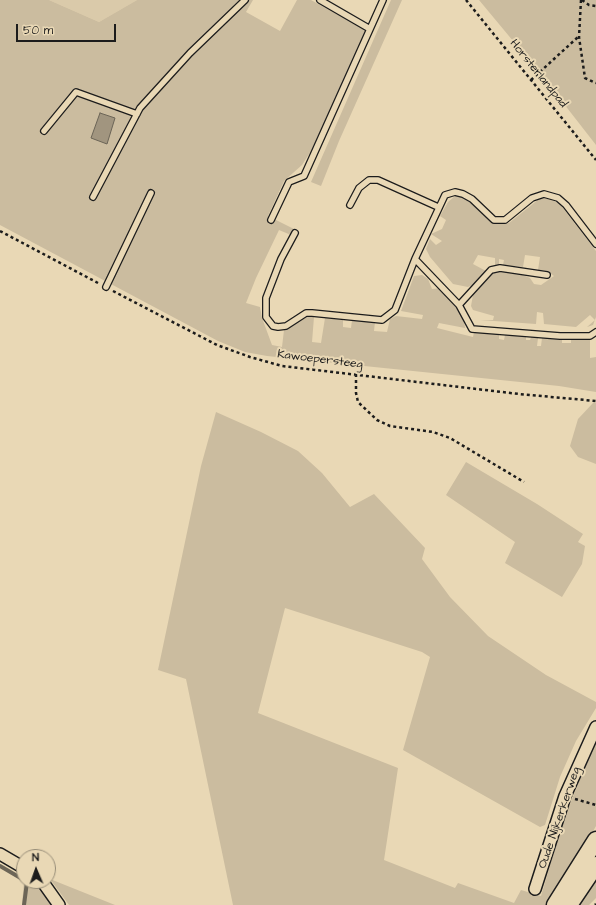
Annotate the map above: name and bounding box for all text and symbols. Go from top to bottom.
scale bar [18,16,118,42]
text: 50 m [23,22,53,39]
street label: Horsterlandpad [506,37,570,111]
street label: Kawoepersteeg [276,348,364,372]
street label: Oude Nijkerkerweg [536,765,584,871]
north arrow [16,849,56,889]
text: N [32,850,39,865]

